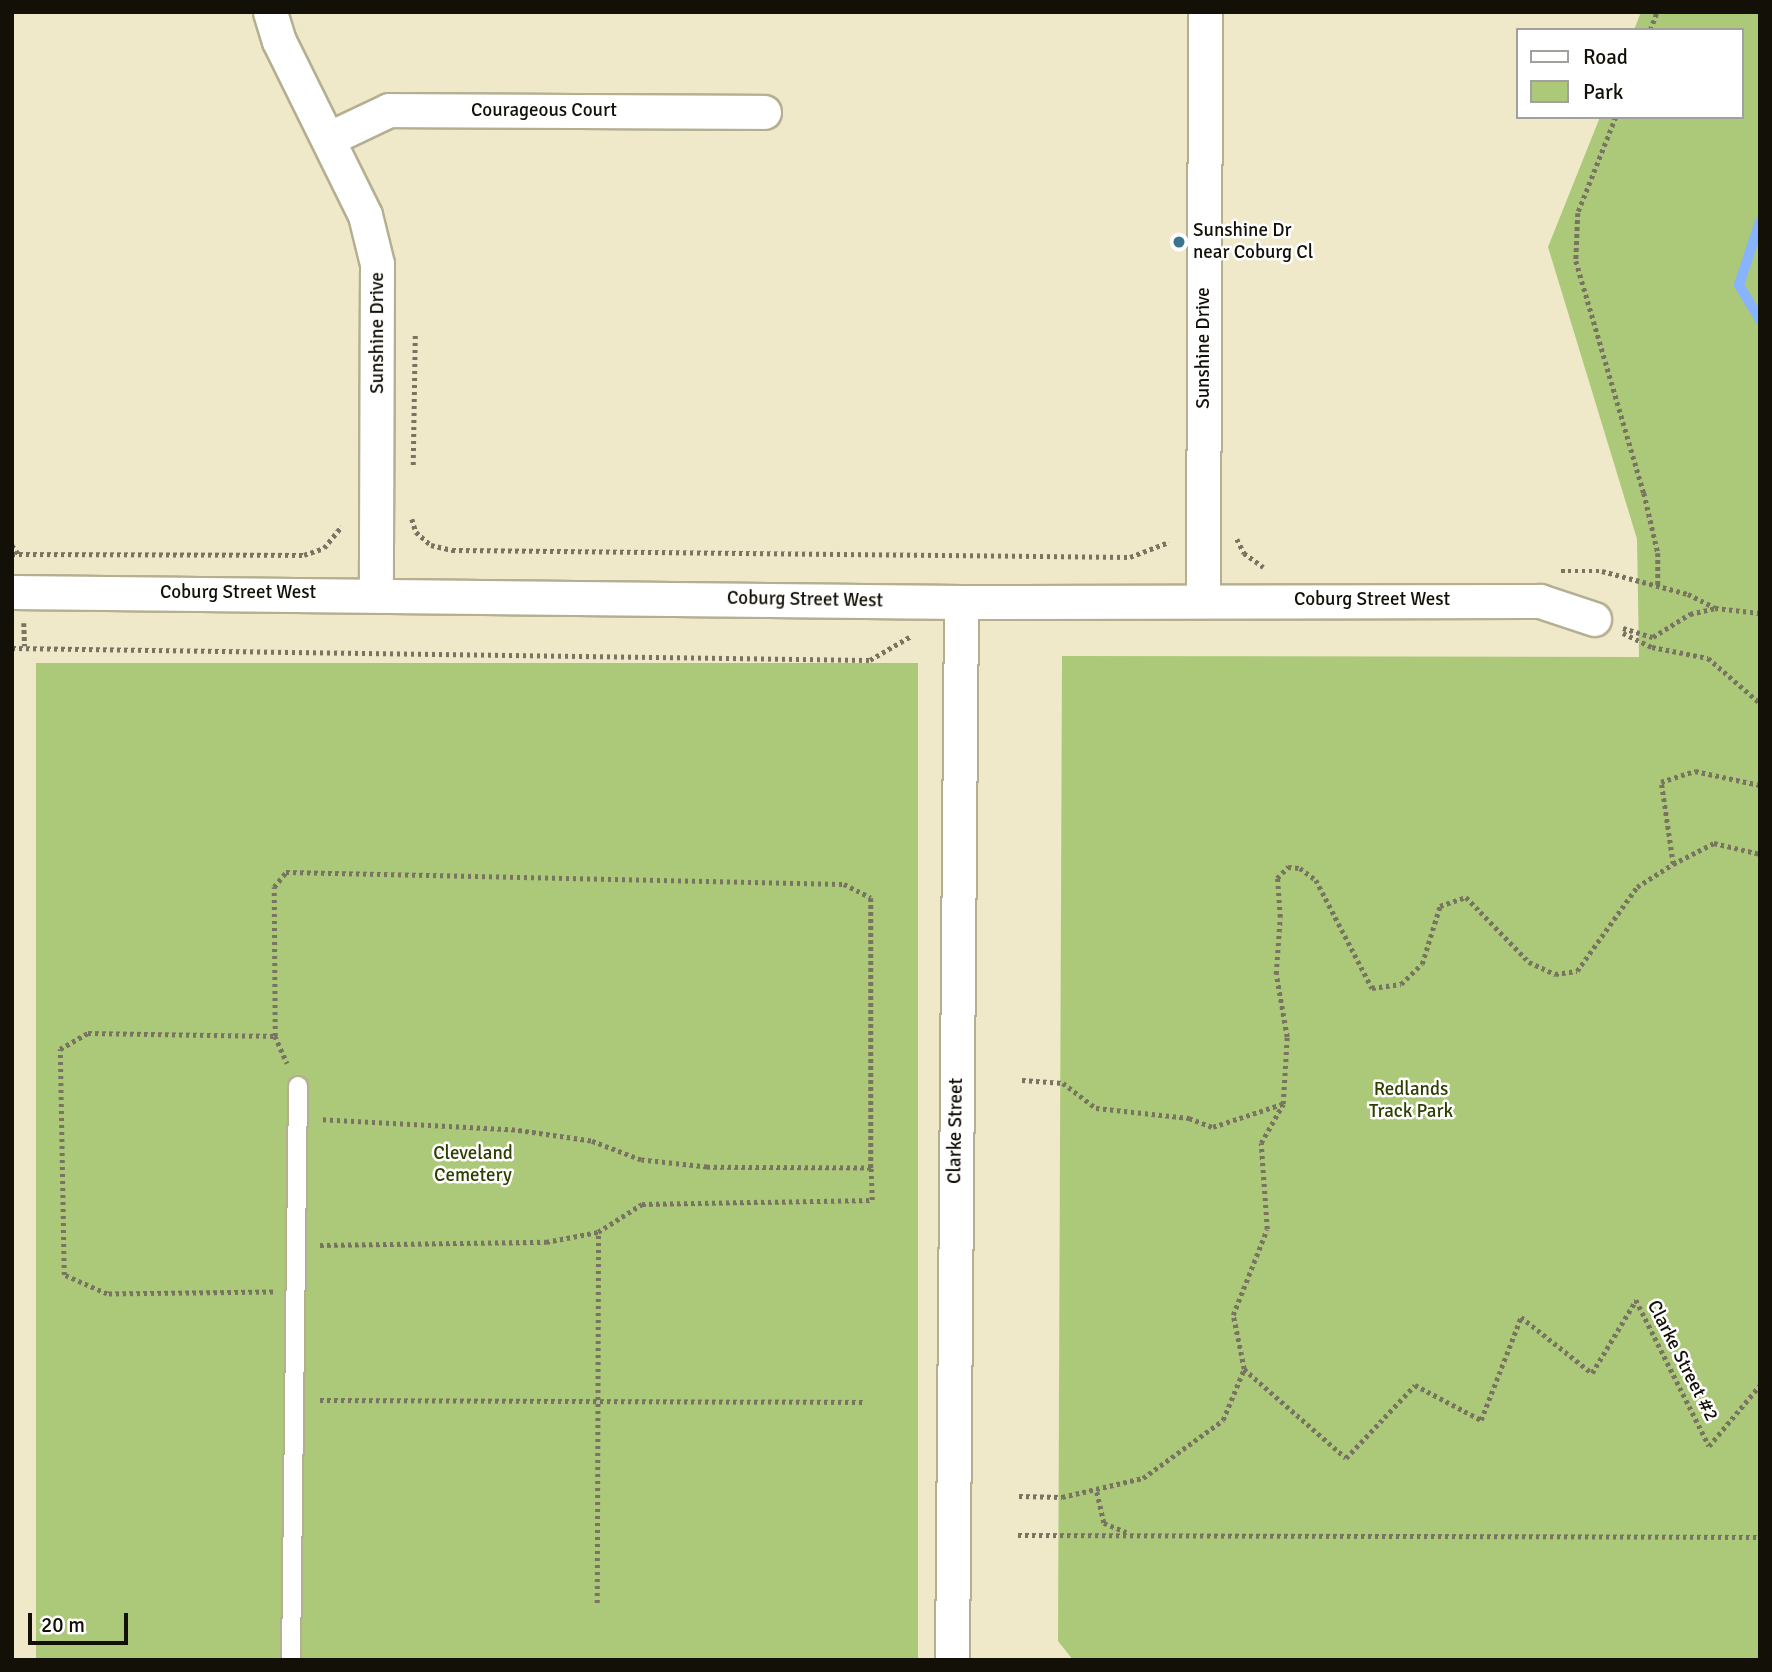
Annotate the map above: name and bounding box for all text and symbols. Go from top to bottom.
legend [1516,28,1744,119]
text: Road [1583,44,1628,70]
text: Park [1583,79,1623,105]
street label: Courageous Court [471,100,617,122]
place label: Sunshine Dr near Coburg Cl [1193,220,1313,264]
marker: Sunshine Dr near Coburg Cl [1171,234,1187,250]
street label: Sunshine Drive [367,272,389,394]
street label: Sunshine Drive [1193,287,1215,409]
street label: Coburg Street West [160,582,316,604]
street label: Coburg Street West [727,587,883,613]
street label: Coburg Street West [1294,589,1450,611]
street label: Clarke Street [944,1078,968,1184]
park label: Redlands Track Park [1369,1079,1453,1123]
park label: Cleveland Cemetery [433,1143,513,1187]
street label: Clarke Street #2 [1642,1297,1722,1425]
scale bar [32,1598,131,1642]
text: 20 m [41,1612,85,1638]

